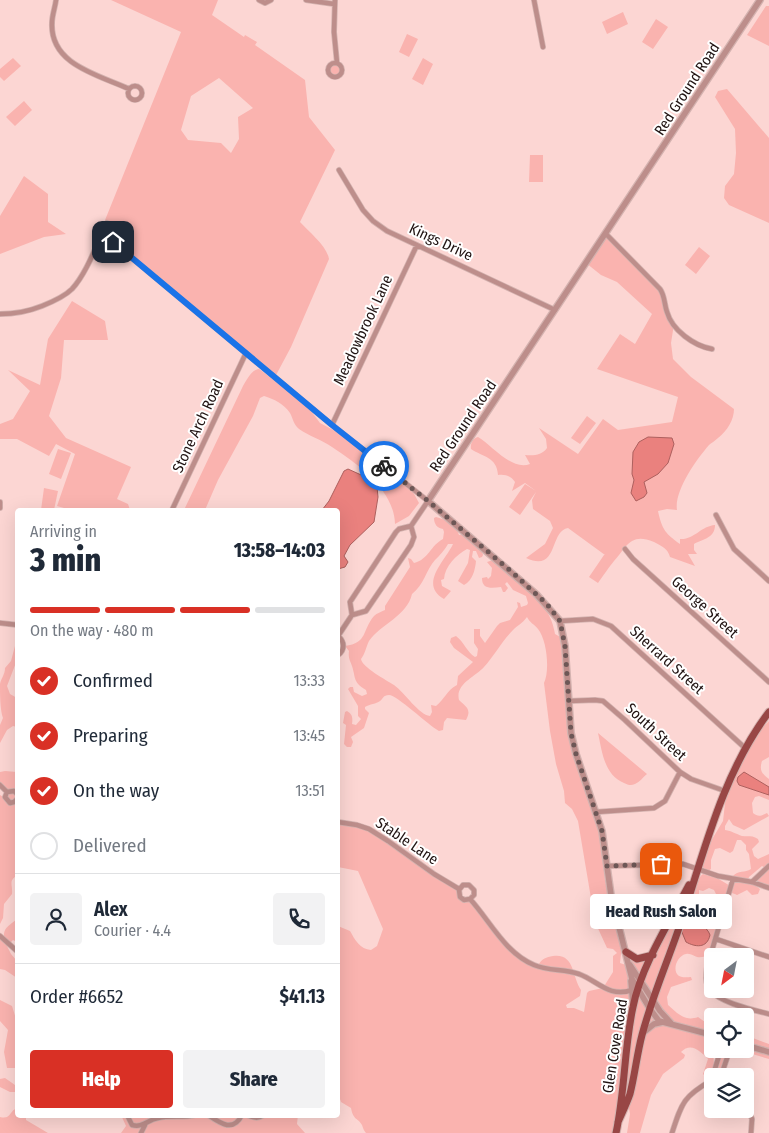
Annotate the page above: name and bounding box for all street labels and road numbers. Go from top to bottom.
street label: Red Ground Road [650,39,724,139]
street label: Kings Drive [406,219,476,265]
street label: Meadowbrook Lane [330,272,396,388]
street label: Stone Arch Road [169,377,227,475]
street label: Red Ground Road [426,377,500,475]
street label: George Street [668,572,742,642]
street label: Sherrard Street [626,622,708,698]
street label: South Street [622,699,690,765]
street label: Stable Lane [372,814,442,868]
street label: Glen Cove Road [599,998,631,1094]

